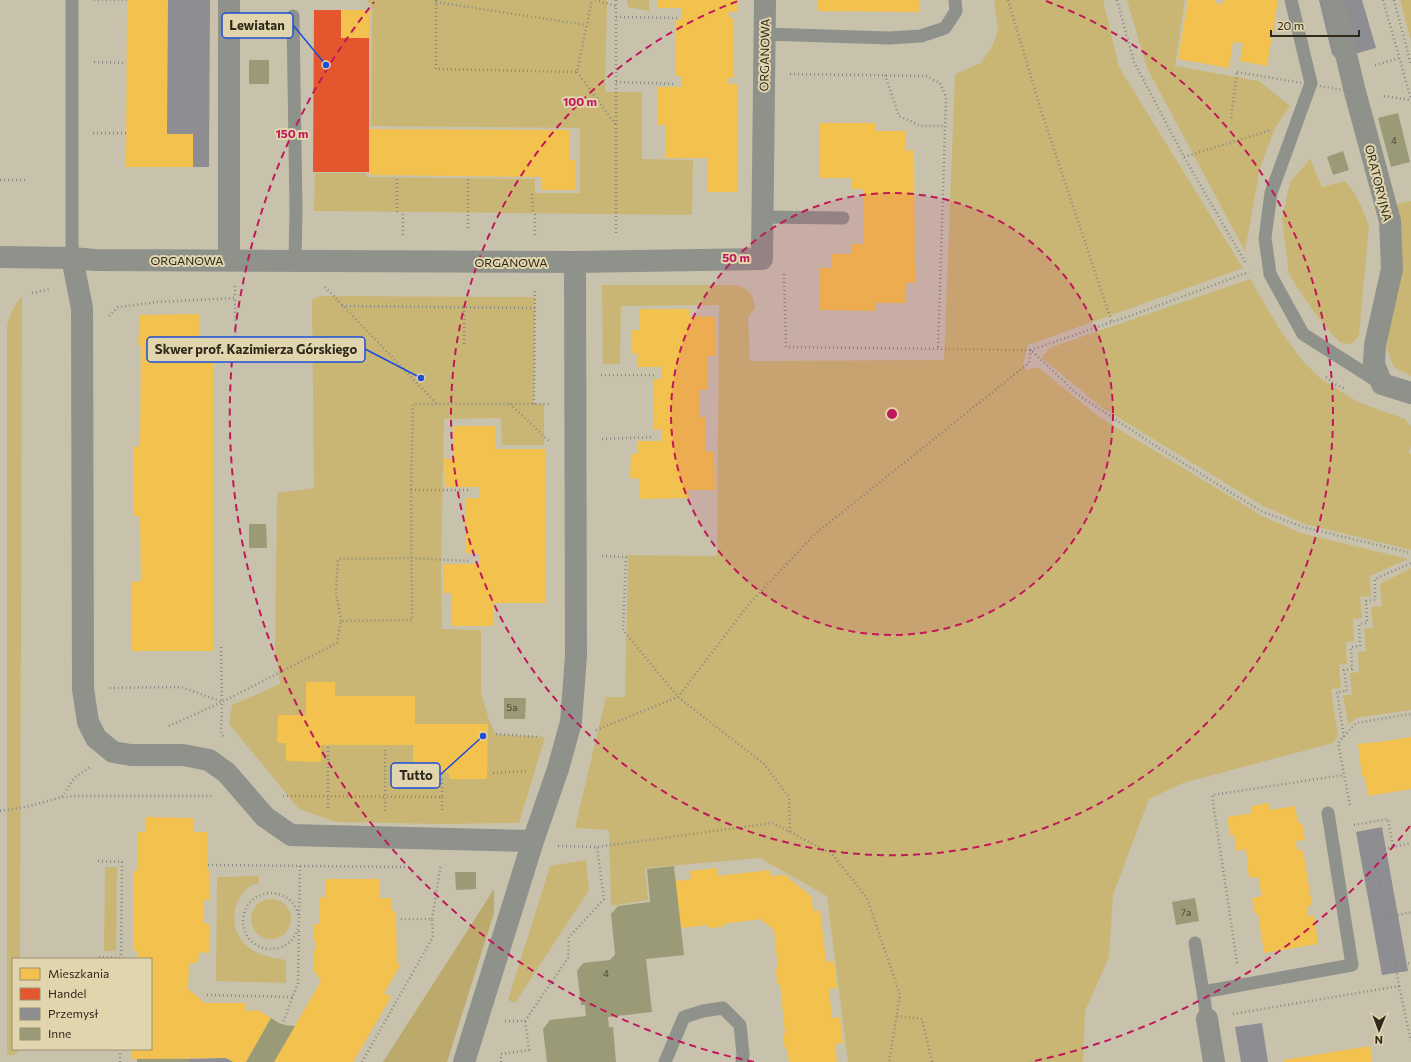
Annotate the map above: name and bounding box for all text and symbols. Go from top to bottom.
scale bar [1271,12,1359,38]
callout: Lewiatan [222,13,293,38]
text: Lewiatan [229,17,285,33]
street label: ORGANOWA [756,18,772,92]
text: 20 m [1277,18,1304,32]
text: 100 m [563,94,597,108]
text: 150 m [275,126,309,140]
house number: 4 [1391,134,1397,146]
street label: ORATORYJNA [1362,143,1395,223]
text: 50 m [722,250,750,264]
street label: ORGANOWA [151,253,223,267]
street label: ORGANOWA [475,255,547,269]
callout: Skwer prof. Kazimierza Górskiego [147,337,365,362]
text: Skwer prof. Kazimierza Górskiego [155,341,357,357]
centre of rings [885,407,899,421]
house number: 5a [507,701,517,713]
callout: Tutto [391,763,440,788]
text: Tutto [399,767,433,783]
house number: 7a [1181,906,1191,918]
legend [12,958,152,1050]
text: Mieszkania [48,966,109,980]
house number: 4 [603,967,609,979]
text: Handel [48,986,86,1000]
text: Przemysł [48,1006,99,1020]
north arrow [1359,1010,1399,1050]
text: Inne [48,1026,71,1040]
text: N [1375,1034,1383,1047]

